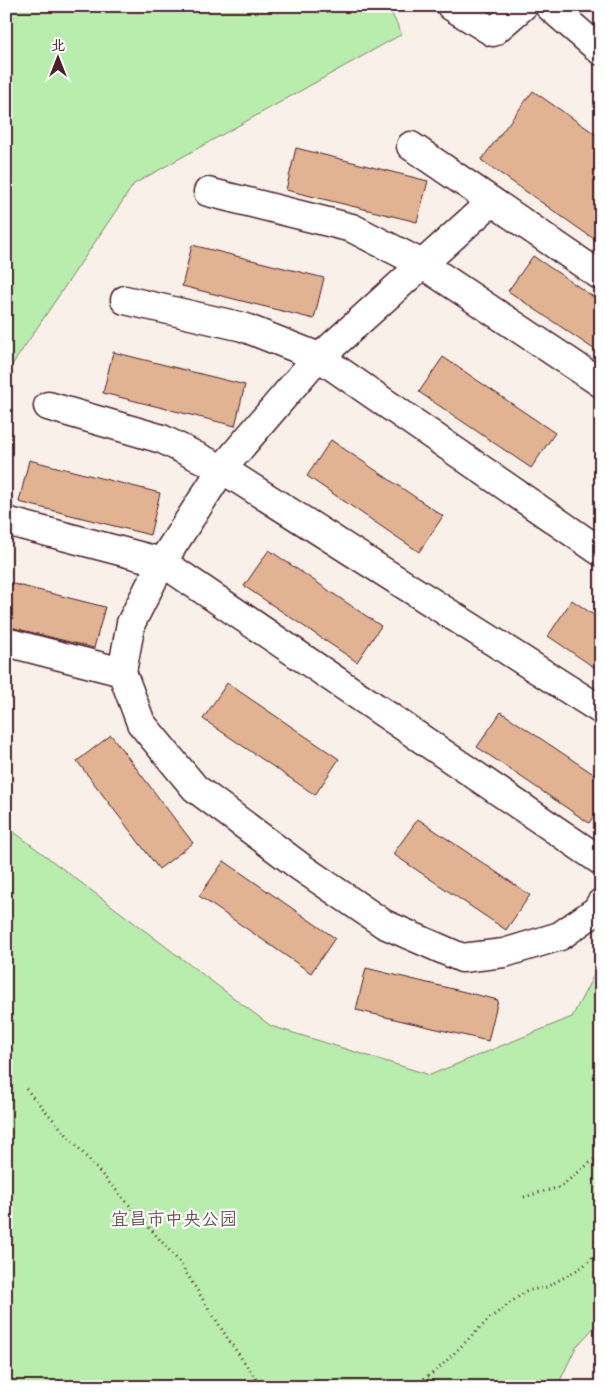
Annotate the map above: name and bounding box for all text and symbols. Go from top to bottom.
north arrow [32,32,82,82]
text: 北 [51,37,65,55]
park label: 宜昌市中央公园 [111,1208,237,1232]

